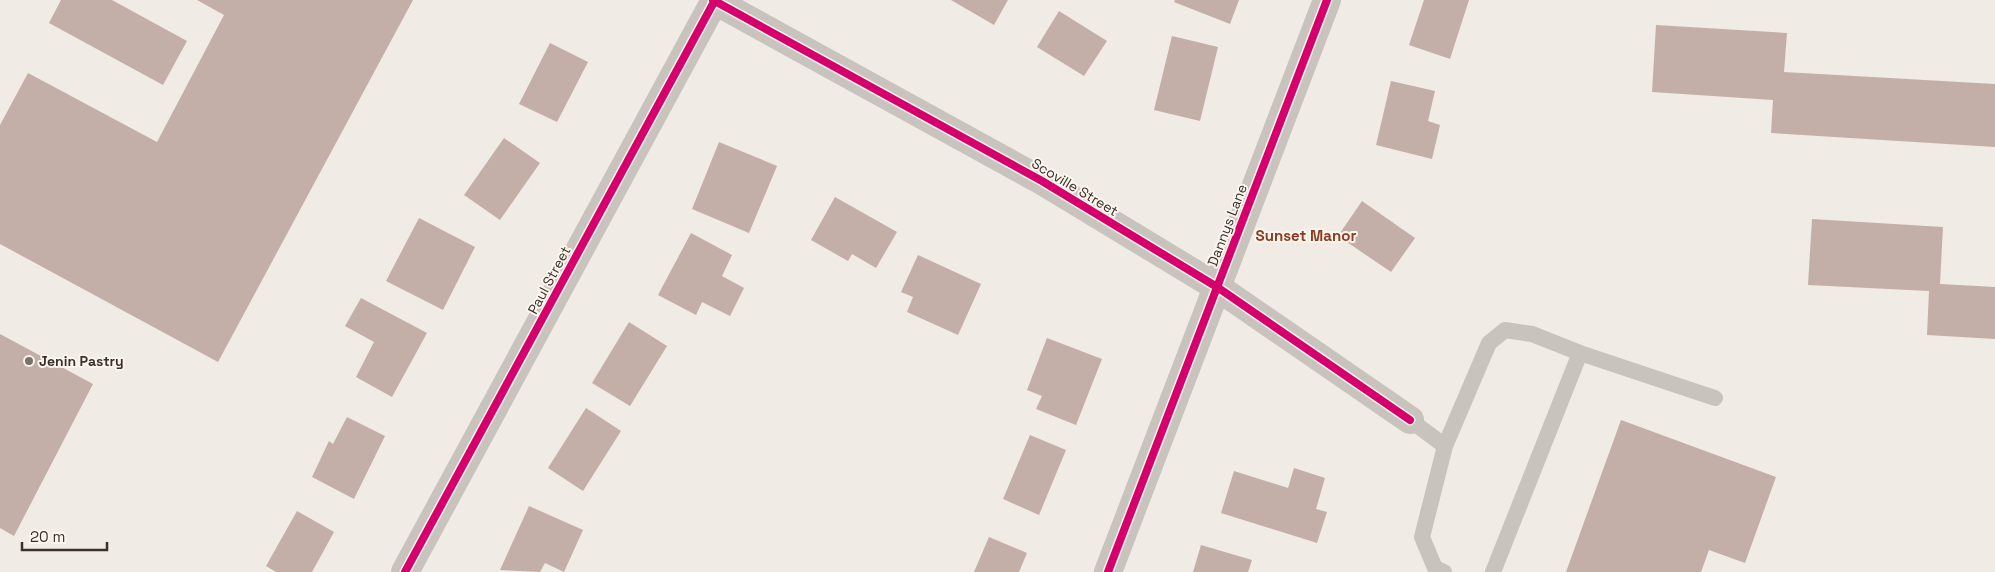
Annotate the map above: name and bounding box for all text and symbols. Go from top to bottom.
street label: Scoville Street [1028,154,1122,220]
street label: Dannys Lane [1203,181,1251,269]
district label: Sunset Manor [1256,226,1356,245]
street label: Paul Street [524,243,574,317]
place label: Jenin Pastry [39,352,124,370]
marker: Jenin Pastry [23,355,35,367]
scale bar [22,520,108,552]
text: 20 m [30,527,65,546]

